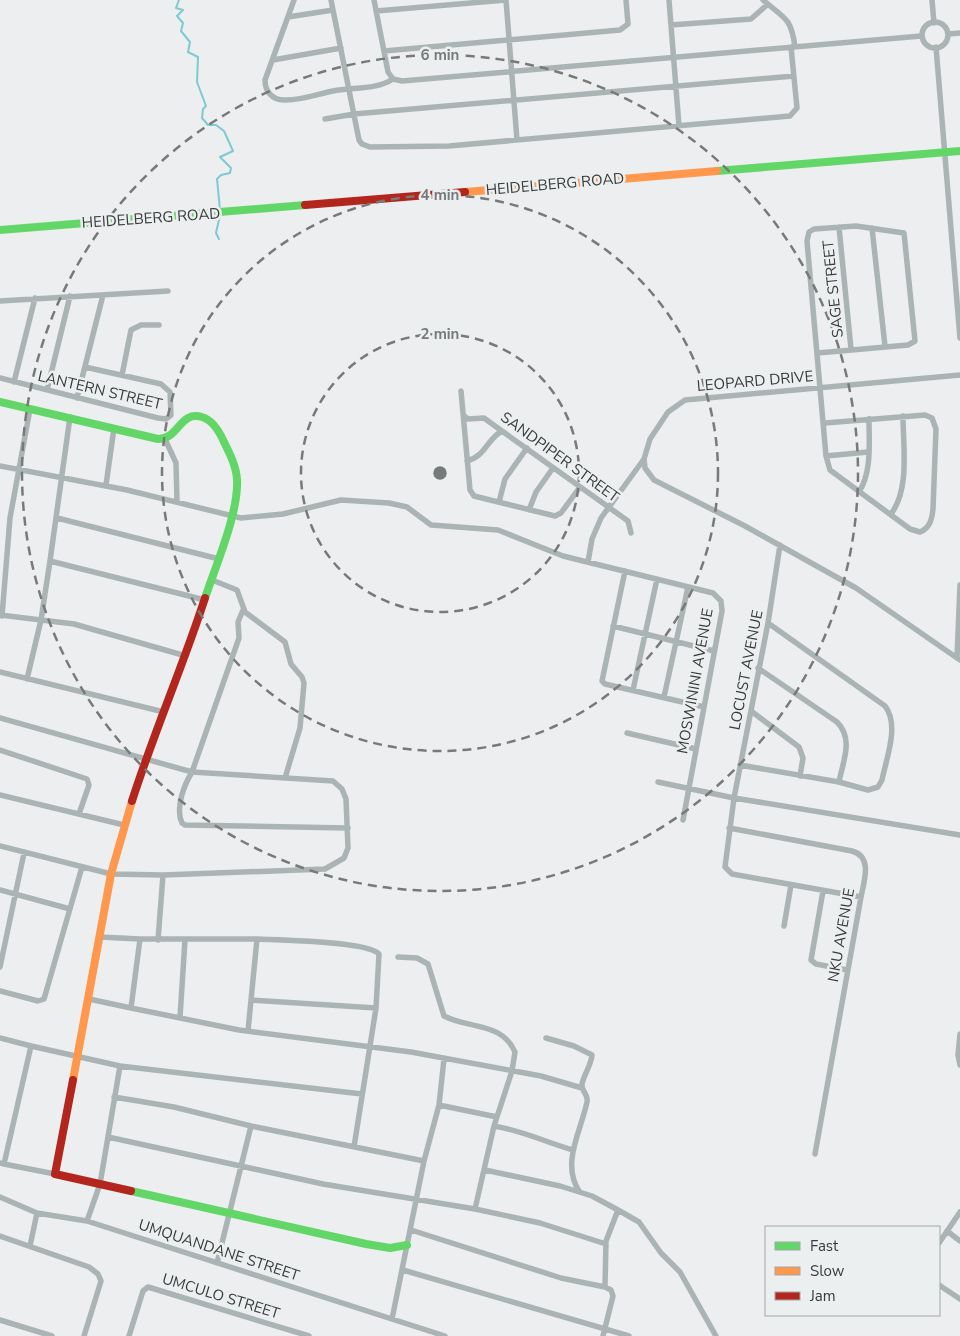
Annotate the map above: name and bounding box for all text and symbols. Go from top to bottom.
text: 6 min [421,45,459,65]
street label: HEIDELBERG ROAD [485,168,625,200]
text: 4 min [421,185,459,205]
street label: HEIDELBERG ROAD [81,203,221,233]
street label: SAGE STREET [818,239,848,339]
text: 2 min [421,324,459,344]
street label: LANTERN STREET [36,366,164,414]
street label: LEOPARD DRIVE [696,366,814,396]
street label: SANDPIPER STREET [497,407,623,507]
centre of rings [431,464,449,482]
street label: MOSWININI AVENUE [672,607,718,755]
street label: LOCUST AVENUE [725,608,767,732]
street label: NKU AVENUE [823,886,859,984]
street label: UMQUANDANE STREET [136,1215,302,1285]
legend [765,1226,940,1316]
text: Fast [810,1236,839,1256]
text: Slow [810,1261,845,1281]
street label: UMCULO STREET [160,1269,282,1323]
text: Jam [809,1286,836,1306]

